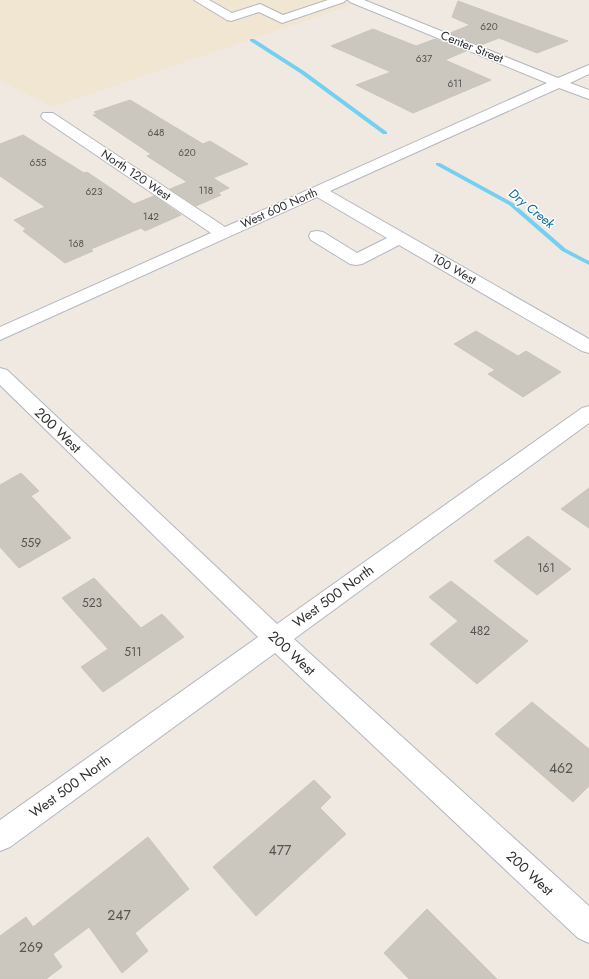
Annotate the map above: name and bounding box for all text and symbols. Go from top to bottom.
house number: 620 [480,19,498,34]
street label: Center Street [438,26,506,68]
house number: 637 [416,51,433,66]
house number: 611 [448,76,462,91]
house number: 648 [147,125,165,140]
street label: North 120 West [98,145,175,205]
house number: 620 [178,145,196,160]
house number: 655 [29,155,47,170]
house number: 118 [199,183,213,198]
street label: West 600 North [238,183,320,233]
house number: 623 [86,184,103,199]
water label: Dry Creek [505,184,559,233]
house number: 142 [143,209,159,224]
house number: 168 [68,236,84,251]
street label: 100 West [429,249,479,289]
street label: 200 West [30,403,86,458]
house number: 559 [21,534,41,552]
house number: 161 [537,559,555,577]
street label: West 500 North [288,560,378,632]
house number: 523 [82,594,103,612]
house number: 482 [470,622,490,640]
street label: 200 West [264,626,320,680]
house number: 511 [124,643,142,661]
street label: West 500 North [25,750,115,822]
house number: 462 [549,758,573,778]
house number: 477 [269,840,292,860]
street label: 200 West [502,846,558,900]
house number: 247 [107,905,131,925]
house number: 269 [19,937,43,957]

